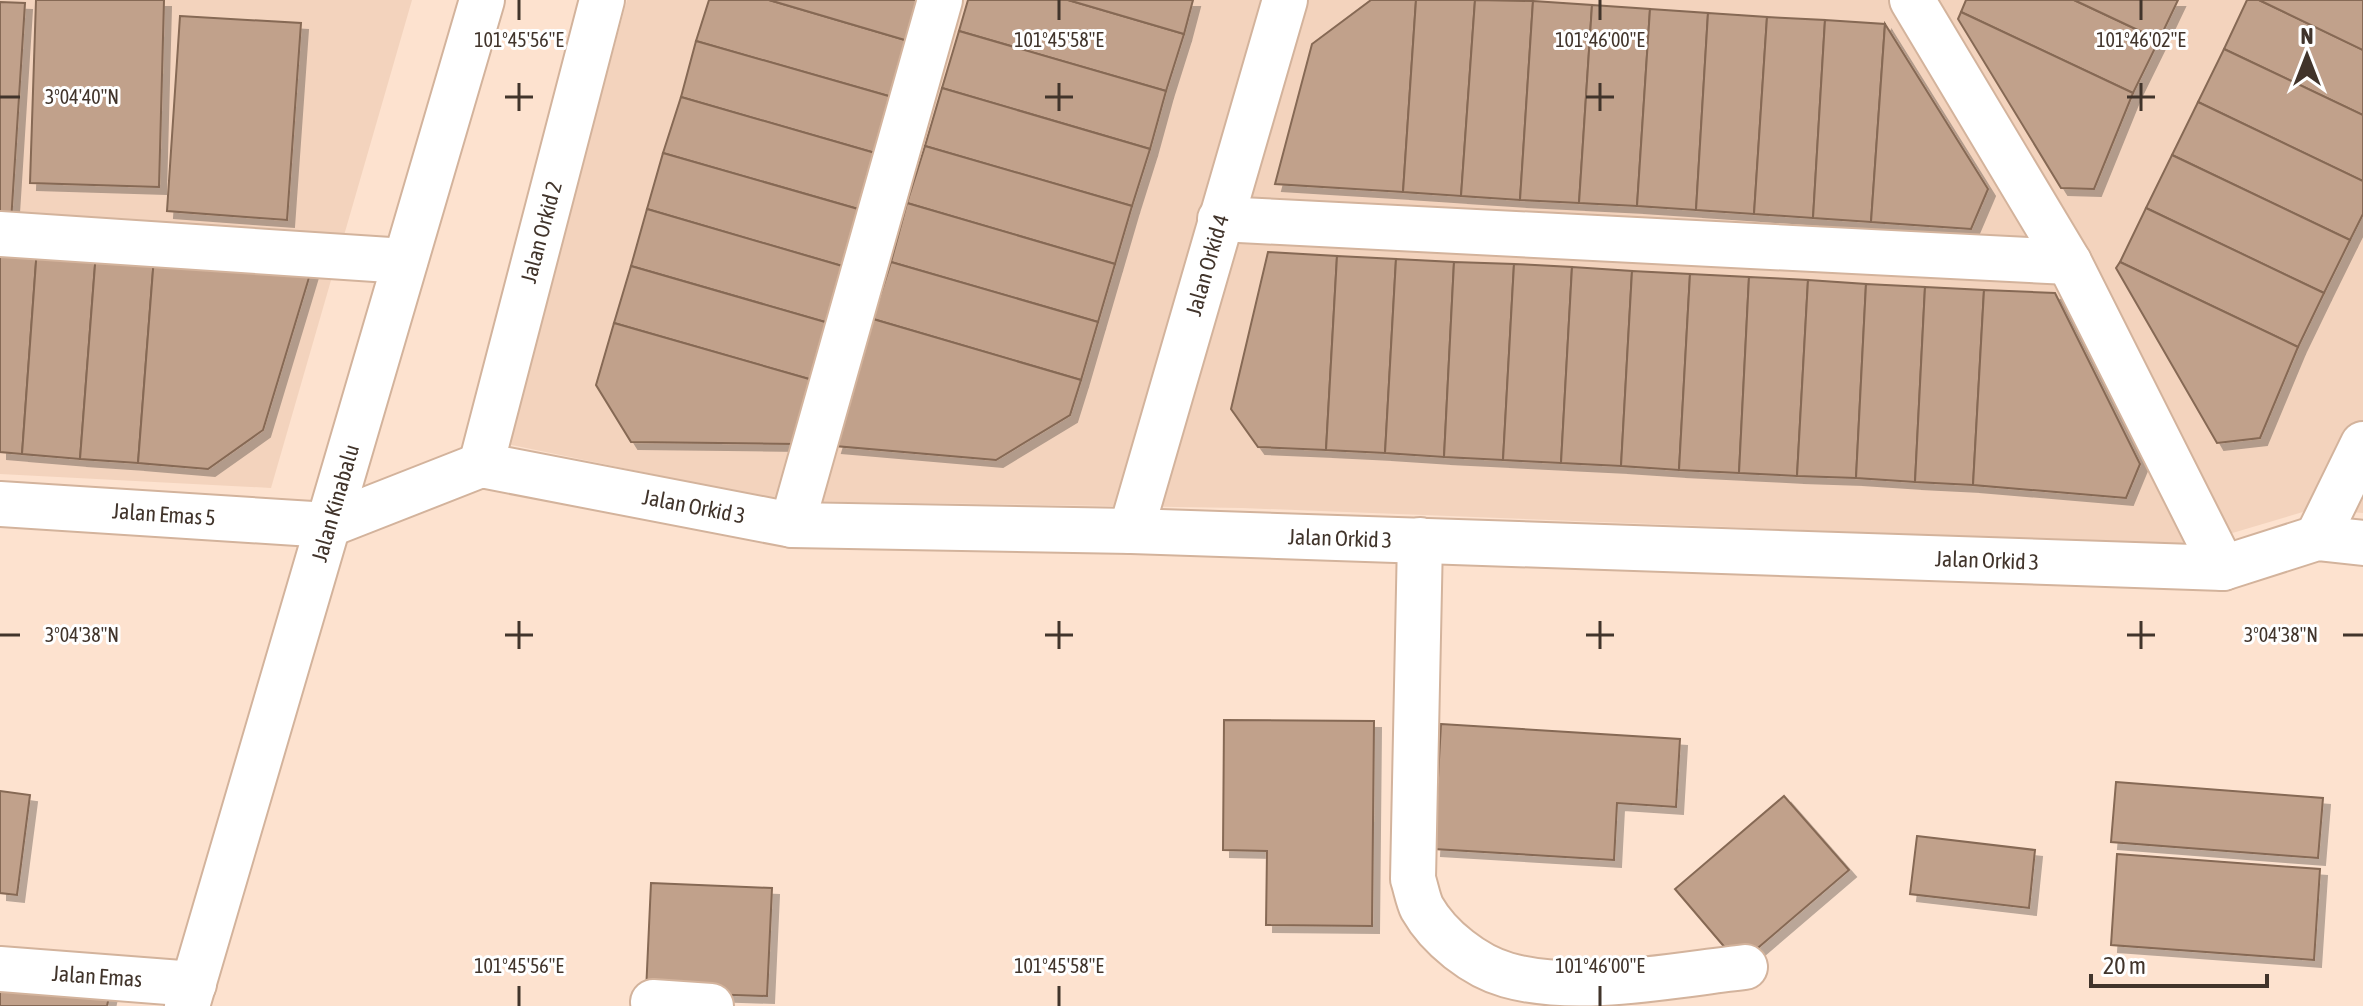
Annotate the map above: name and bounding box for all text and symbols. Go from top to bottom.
north arrow [2267,16,2347,96]
text: N [2301,23,2313,49]
text: 101°45'56"E [474,28,564,51]
text: 101°45'58"E [1014,28,1104,51]
text: 101°46'00"E [1555,28,1645,51]
text: 101°46'02"E [2096,28,2186,51]
text: 3°04'40"N [45,85,119,108]
street label: Jalan Orkid 2 [515,178,567,286]
street label: Jalan Orkid 4 [1180,211,1234,319]
street label: Jalan Kinabalu [306,441,364,565]
street label: Jalan Orkid 3 [640,483,748,529]
street label: Jalan Emas 5 [111,497,217,531]
street label: Jalan Orkid 3 [1287,523,1393,553]
street label: Jalan Orkid 3 [1934,545,2040,575]
text: 3°04'38"N [45,623,119,646]
text: 3°04'38"N [2244,623,2318,646]
scale bar [2091,938,2267,988]
text: 20 m [2103,952,2146,979]
text: 101°45'56"E [474,954,564,977]
text: 101°45'58"E [1014,954,1104,977]
text: 101°46'00"E [1555,954,1645,977]
street label: Jalan Emas [51,960,143,992]

